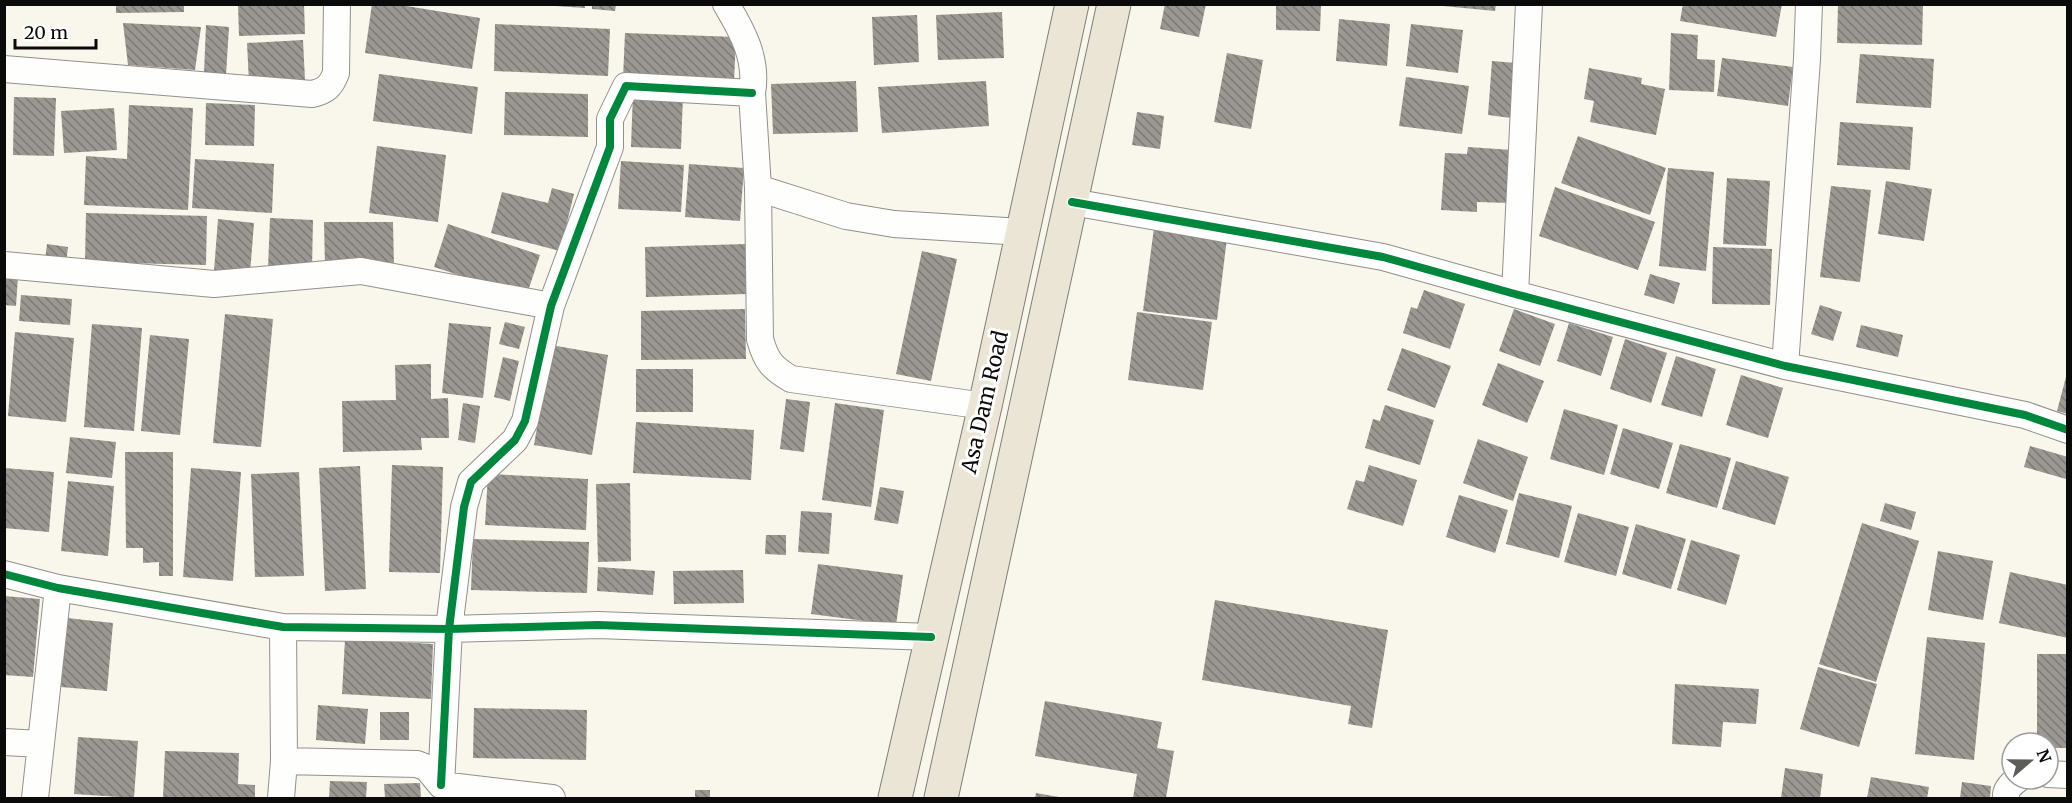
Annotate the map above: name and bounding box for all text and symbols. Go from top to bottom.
scale bar [15,12,96,50]
text: 20 m [24,21,68,44]
street label: Asa Dam Road [955,328,1014,477]
north arrow [2000,731,2060,791]
text: N [2033,747,2056,766]

